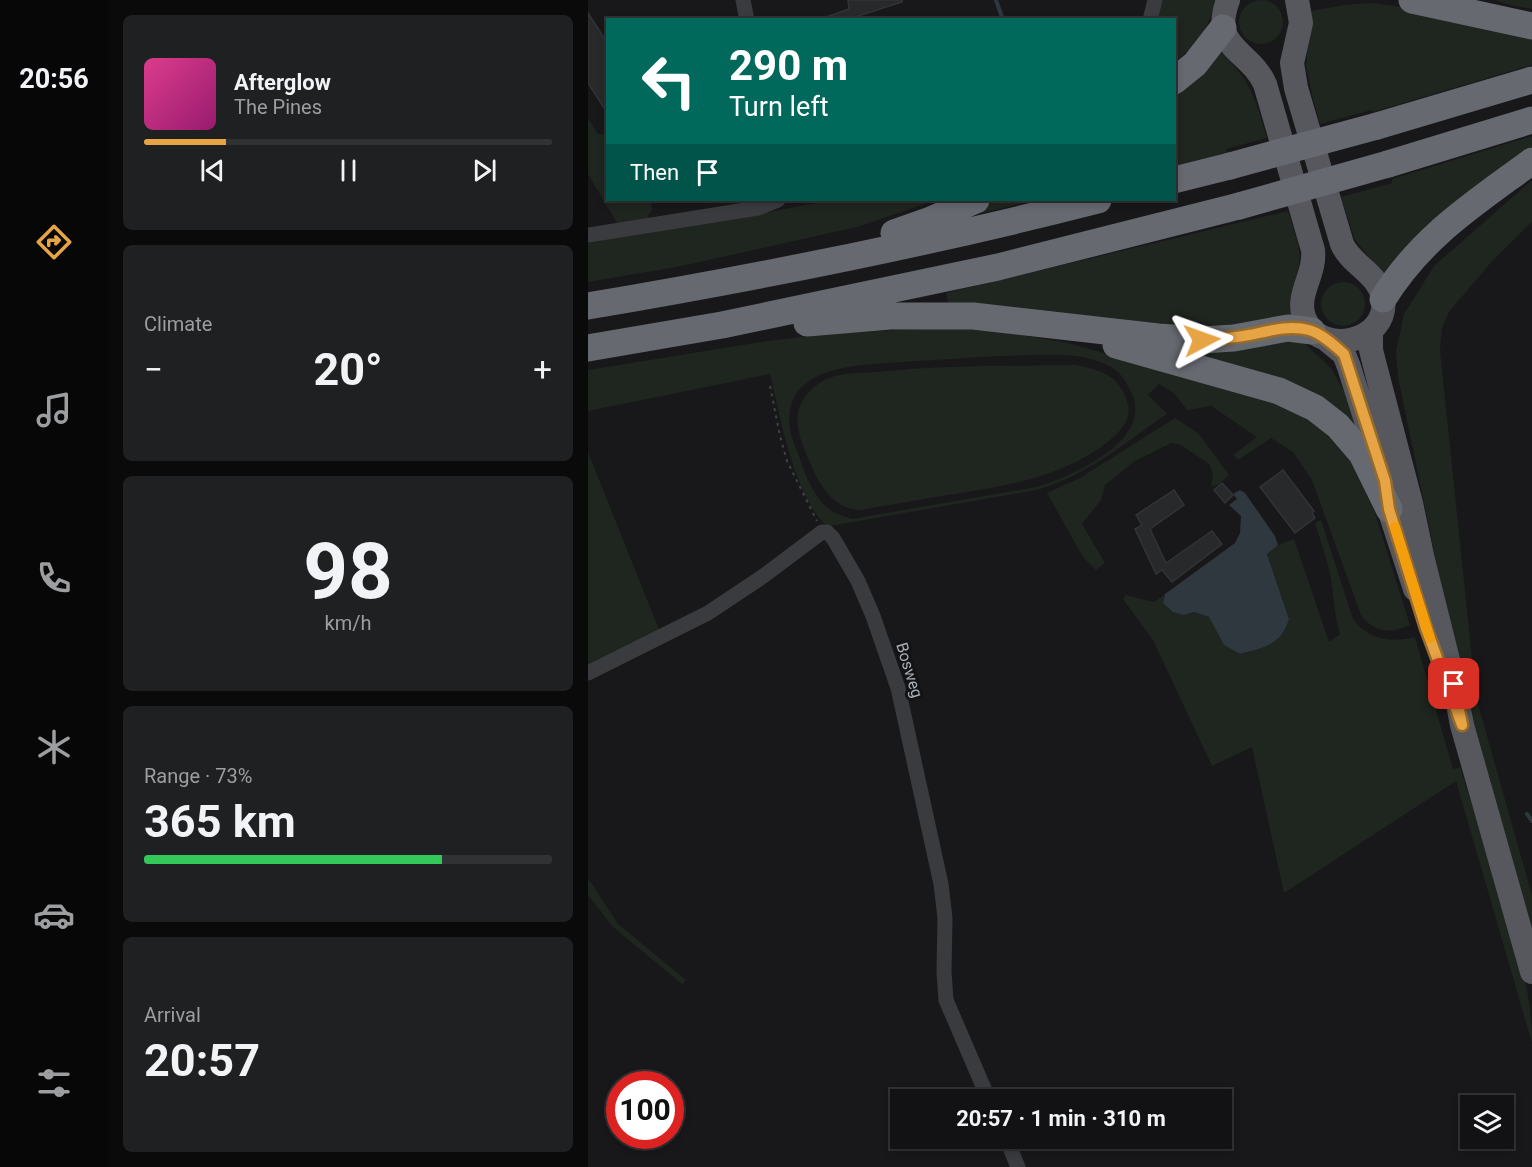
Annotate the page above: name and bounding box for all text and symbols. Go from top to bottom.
text: 290 m [729,41,848,90]
icon: left [630,42,708,120]
text: 20:56 [19,63,89,95]
text: Afterglow [234,70,331,95]
text: Turn left [729,91,829,123]
text: The Pines [234,95,322,119]
icon: previous [196,154,229,187]
icon: pause [332,154,365,187]
icon: next [468,154,501,187]
icon: arrive [691,156,724,189]
text: Then [630,160,679,185]
icon: directions [33,221,75,263]
position arrow [1170,308,1234,372]
text: Climate [144,312,212,336]
text: 20° [313,343,383,396]
text: − [144,350,163,389]
text: + [533,350,552,389]
icon: music [33,389,75,431]
text: 98 [303,526,393,617]
icon: phone [33,557,75,599]
text: km/h [325,611,371,635]
street label: Bosweg [892,640,927,700]
pin [1428,658,1479,709]
icon: arrive [1437,667,1470,700]
icon: climate [33,726,75,768]
text: Range · 73% [144,764,252,788]
text: 365 km [144,795,296,848]
icon: car [33,894,75,936]
text: Arrival [144,1003,201,1027]
text: 20:57 [144,1034,260,1087]
icon: filters [33,1062,75,1104]
speed limit sign: 100 [606,1071,684,1149]
map controls [1460,1095,1514,1149]
button: layers [1460,1095,1514,1149]
text: 20:57 · 1 min · 310 m [956,1106,1166,1131]

